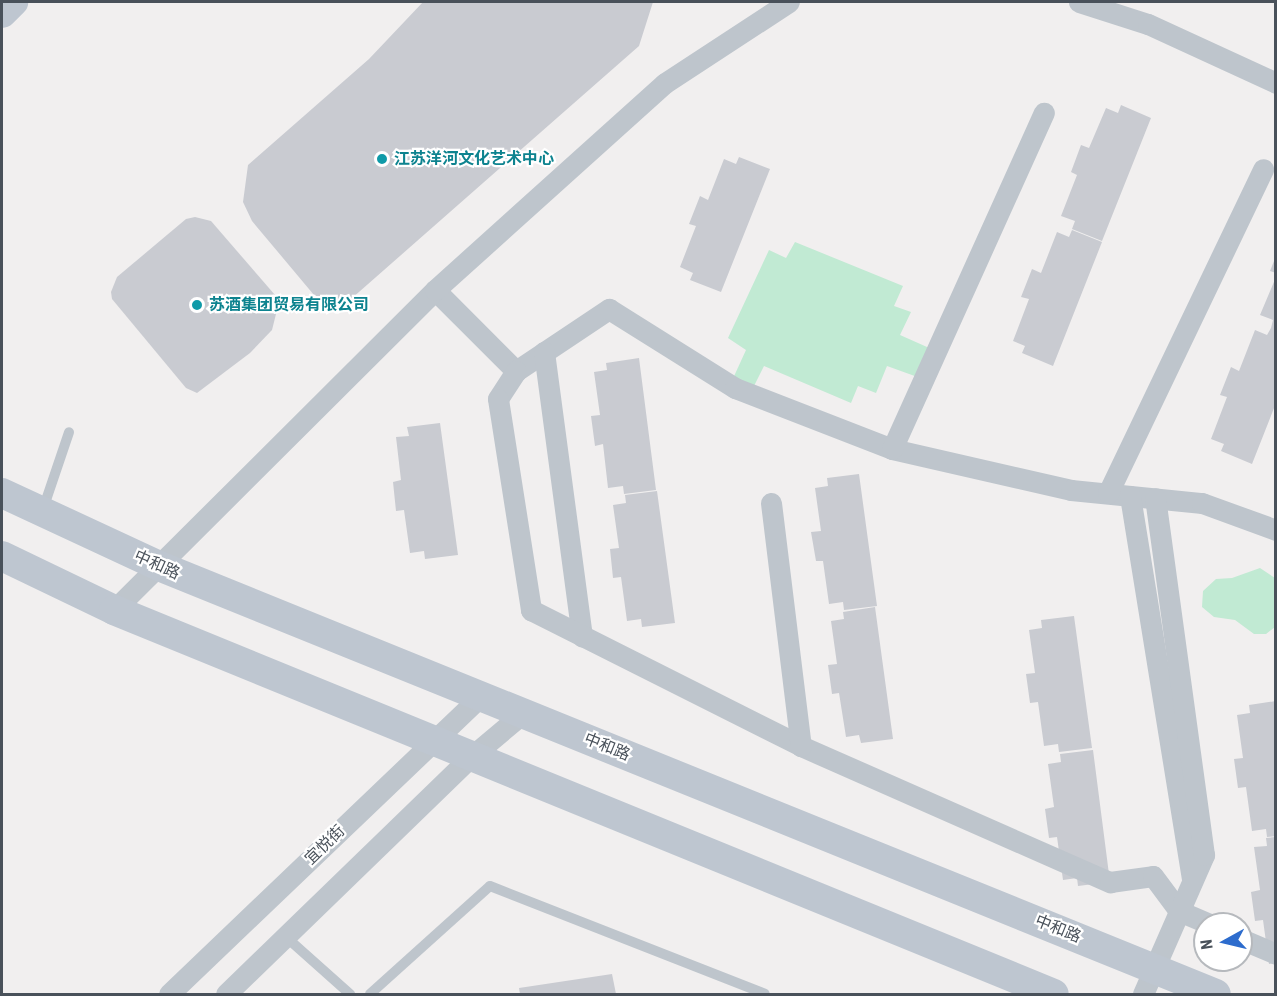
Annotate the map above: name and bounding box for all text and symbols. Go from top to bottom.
place label: 江苏洋河文化艺术中心 [394,149,554,169]
marker: 江苏洋河文化艺术中心 [375,152,389,166]
place label: 苏酒集团贸易有限公司 [209,295,369,315]
marker: 苏酒集团贸易有限公司 [190,298,204,312]
street label: 中和路 [131,546,183,584]
street label: 中和路 [581,729,633,765]
street label: 宜悦街 [301,821,349,869]
street label: 中和路 [1032,911,1084,947]
north arrow [1193,912,1253,972]
text: N [1197,938,1217,950]

